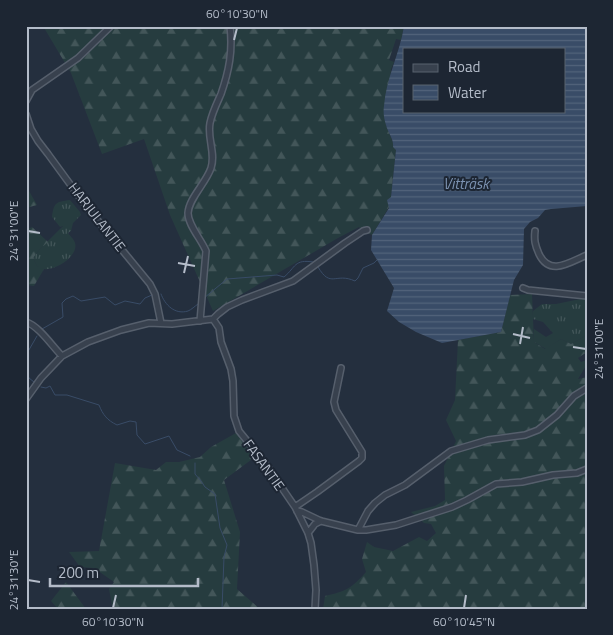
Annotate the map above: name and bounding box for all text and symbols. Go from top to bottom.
text: 60°10'30"N [206,4,268,23]
legend [403,48,566,112]
text: Road [448,55,480,78]
text: Water [448,81,487,104]
water label: Vitträsk [443,172,491,195]
street label: HARJULANTIE [64,178,131,256]
text: 24°31'00"E [4,200,23,261]
text: 24°31'00"E [589,318,608,379]
street label: FASANTIE [239,435,290,495]
text: 24°31'30"E [4,549,23,610]
scale bar [50,555,198,587]
text: 200 m [58,561,99,584]
text: 60°10'30"N [82,612,144,631]
text: 60°10'45"N [433,612,495,631]

